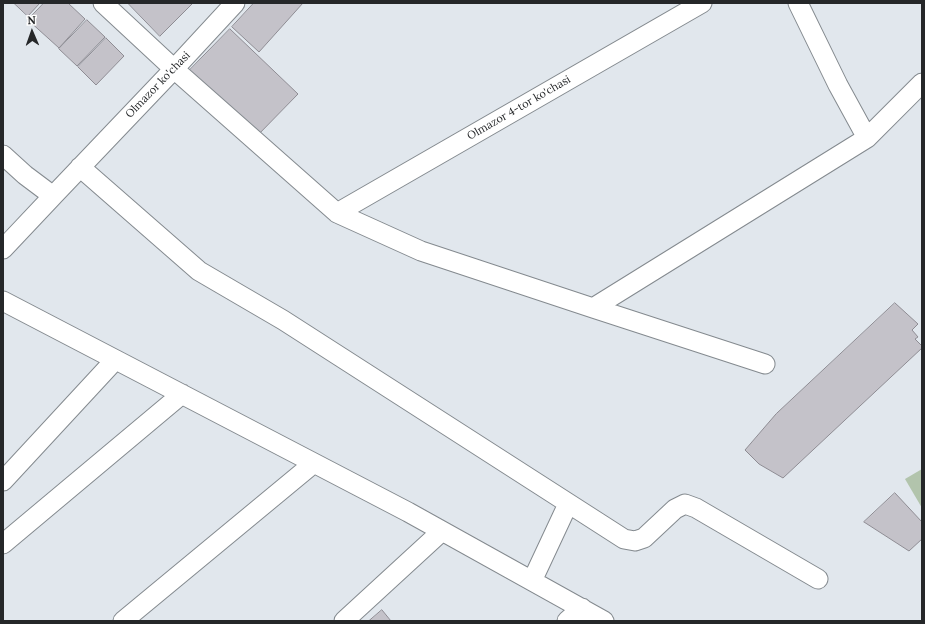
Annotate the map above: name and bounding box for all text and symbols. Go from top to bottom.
north arrow [12,12,52,52]
text: N [27,13,36,27]
street label: Olmazor ko'chasi [123,49,193,121]
street label: Olmazor 4-tor ko'chasi [465,73,573,143]

